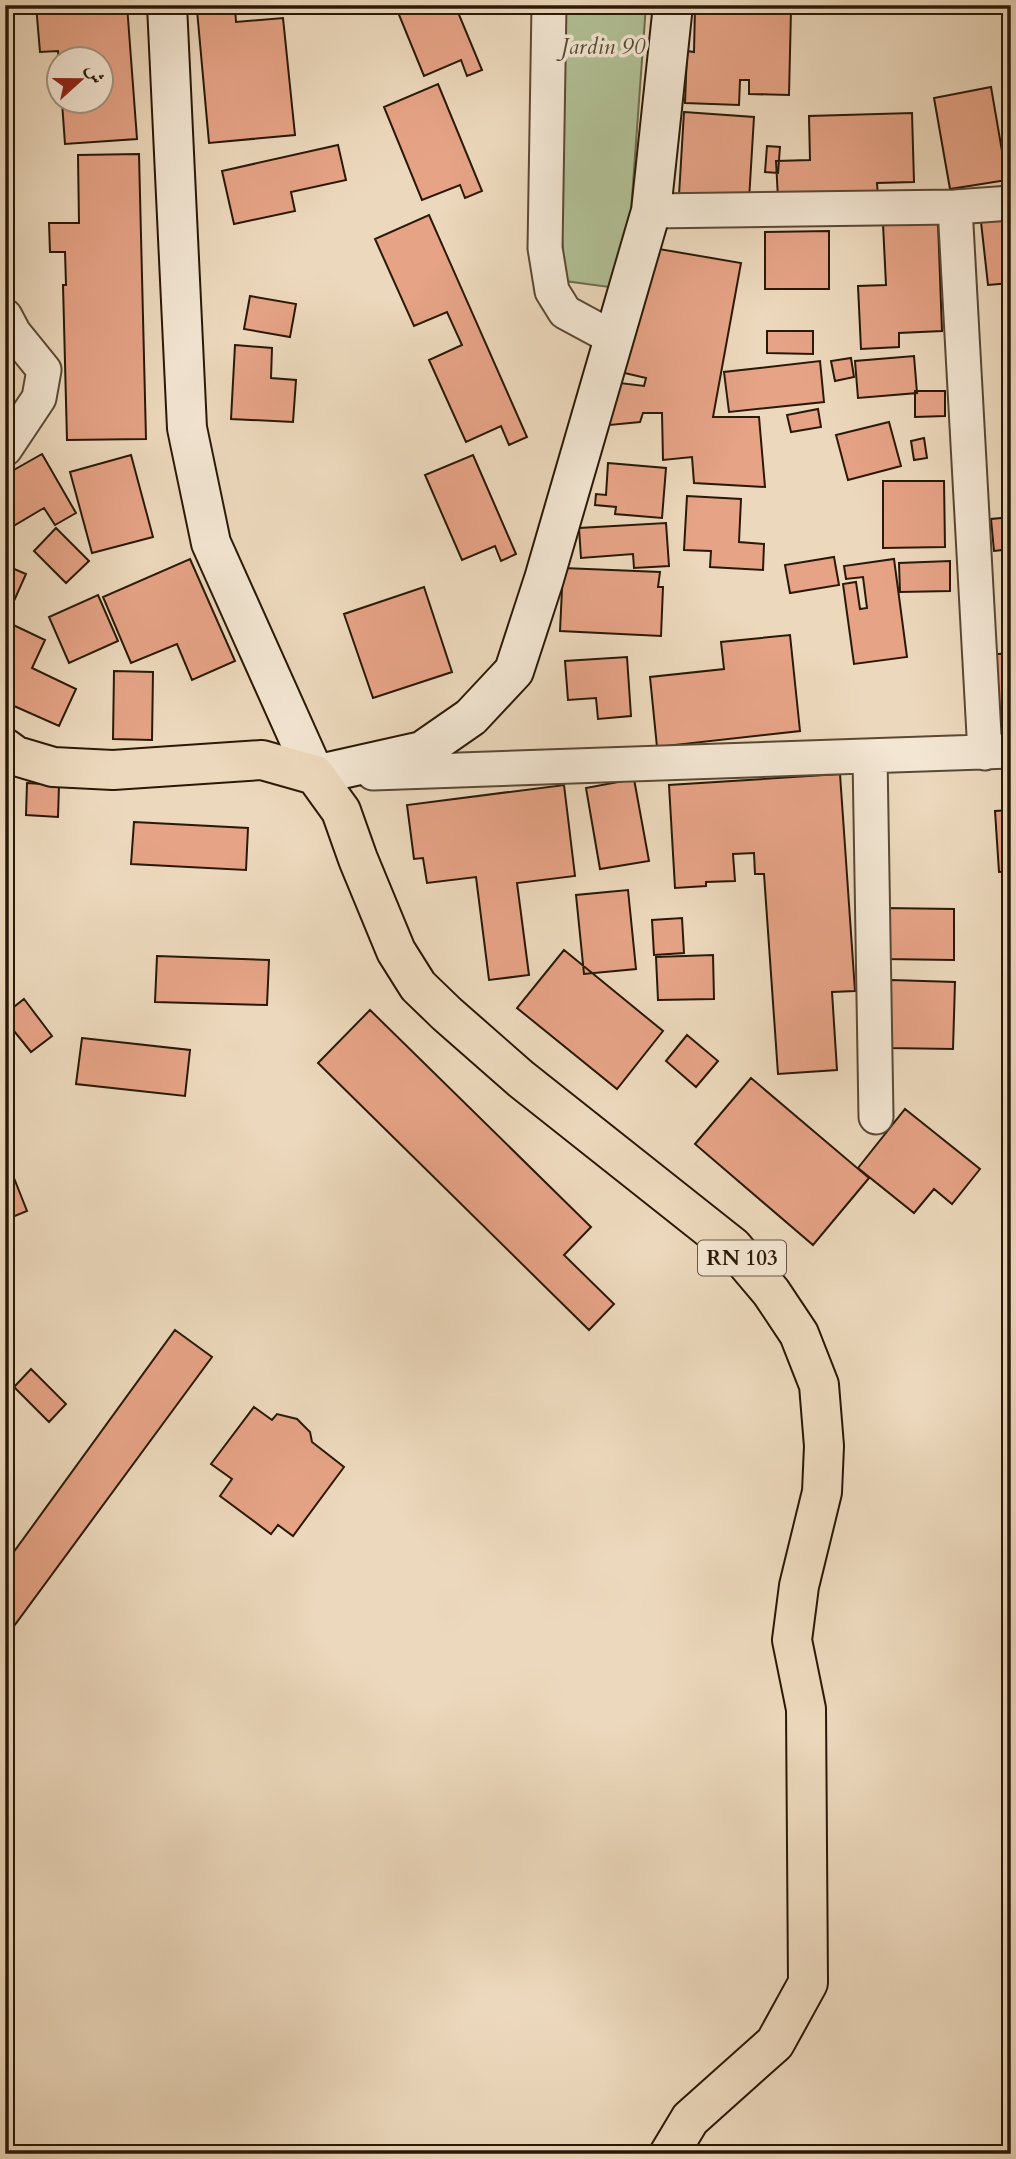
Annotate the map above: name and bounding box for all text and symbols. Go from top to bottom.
park label: Jardin 90 [556,31,646,62]
north arrow [46,46,116,116]
text: ش [79,61,110,88]
road number: RN 103 [698,1240,786,1276]

